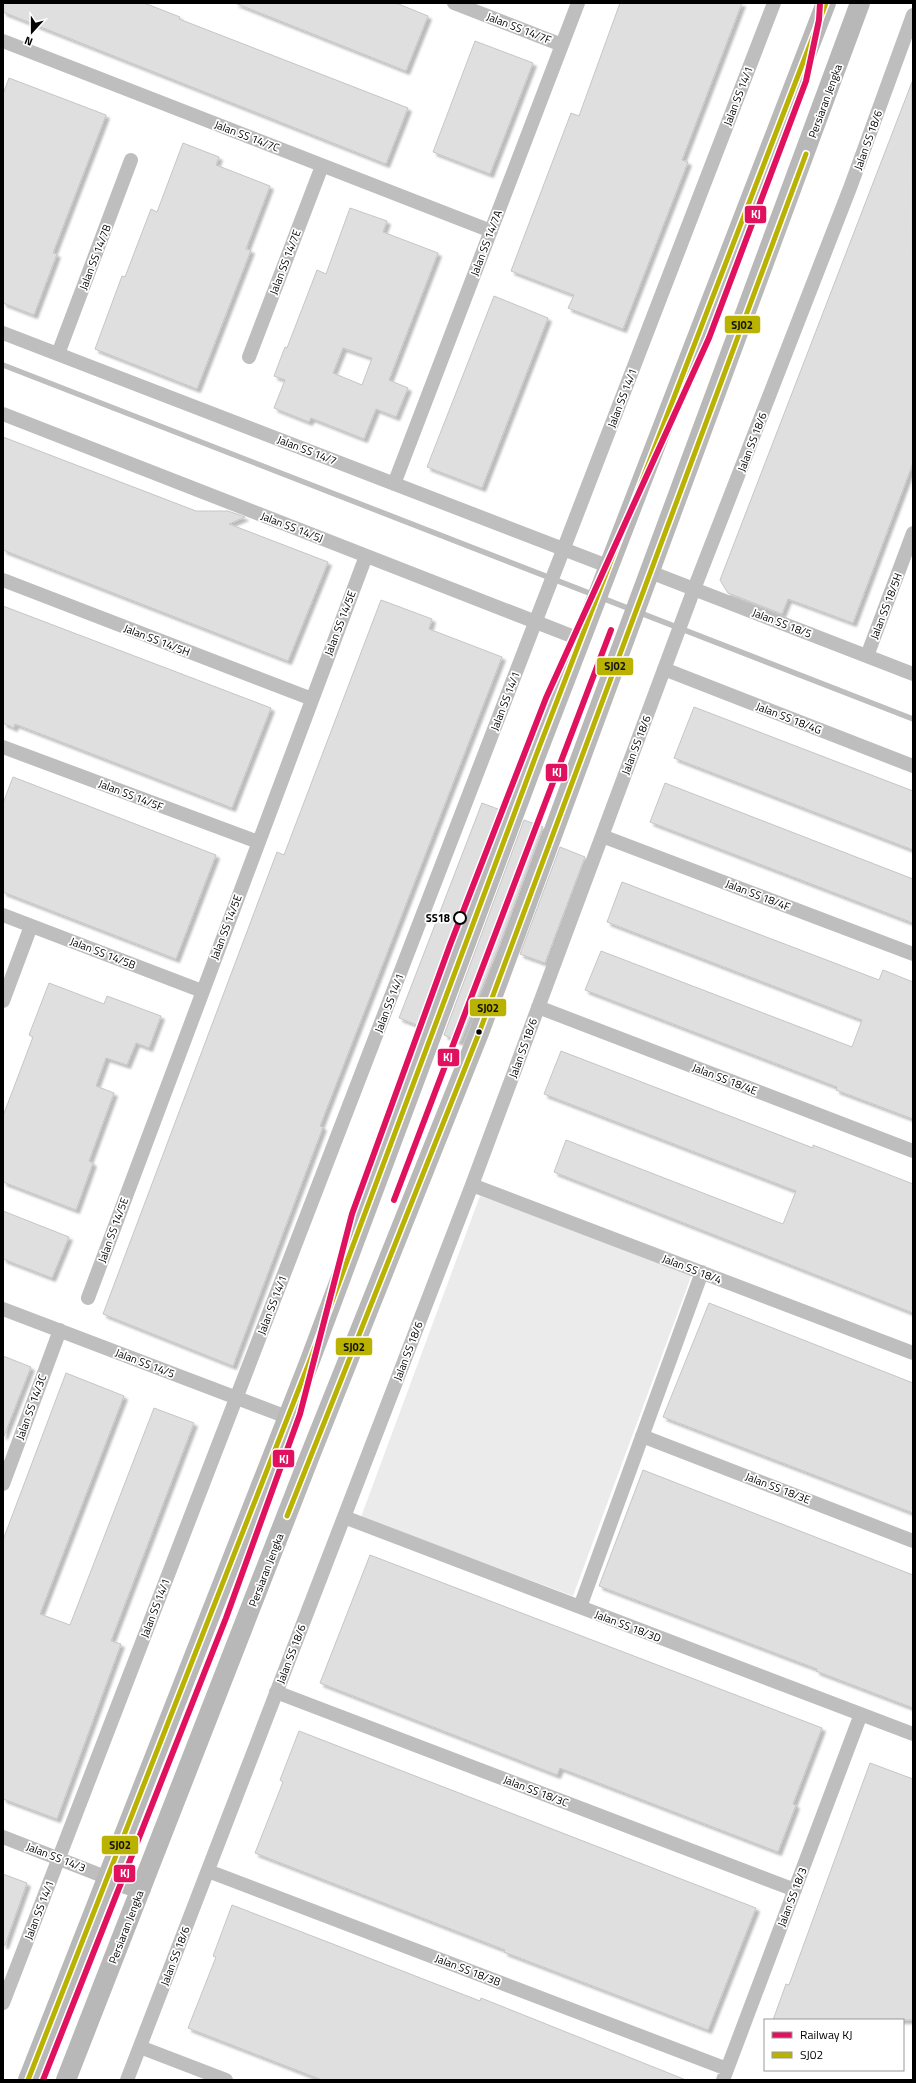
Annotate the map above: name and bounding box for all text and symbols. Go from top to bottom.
street label: Jalan SS 14/7F [484,8,554,48]
north arrow [12,12,52,52]
text: N [22,33,35,50]
street label: Persiaran Jengka [804,61,846,140]
street label: Jalan SS 14/1 [719,64,757,128]
street label: Jalan SS 18/6 [850,108,886,172]
street label: Jalan SS 14/7C [212,116,282,156]
line badge: KJ [744,205,767,224]
text: KJ [751,206,761,222]
street label: Jalan SS 14/7A [466,208,506,278]
street label: Jalan SS 14/7B [75,222,115,292]
street label: Jalan SS 14/7E [265,227,305,297]
line badge: SJ02 [724,315,761,334]
text: SJ02 [731,317,753,333]
street label: Jalan SS 14/1 [603,366,641,430]
street label: Jalan SS 18/6 [733,410,771,474]
street label: Jalan SS 14/7 [275,431,339,469]
street label: Jalan SS 14/5J [259,508,325,546]
street label: Jalan SS 18/5H [866,571,906,641]
street label: Jalan SS 14/5E [320,588,360,658]
street label: Jalan SS 18/5 [750,604,814,642]
street label: Jalan SS 14/5H [122,620,192,660]
line badge: SJ02 [596,657,634,676]
text: SJ02 [604,658,626,674]
street label: Jalan SS 14/1 [486,669,524,733]
street label: Jalan SS 18/4G [754,698,824,738]
street label: Jalan SS 18/6 [617,713,655,777]
line badge: KJ [545,763,568,782]
text: KJ [552,764,562,780]
street label: Jalan SS 14/5F [96,775,166,815]
street label: Jalan SS 18/4F [723,875,793,915]
street label: Jalan SS 14/5E [206,892,246,962]
place label: SS18 [426,910,450,926]
marker: SS18 [453,911,467,925]
street label: Jalan SS 14/5B [68,933,138,973]
street label: Jalan SS 14/1 [370,971,408,1035]
line badge: SJ02 [469,998,507,1017]
text: SJ02 [477,1000,499,1016]
street label: Jalan SS 18/6 [505,1016,541,1080]
unlabelled marker [474,1027,484,1037]
line badge: KJ [437,1048,460,1067]
text: KJ [443,1049,453,1065]
street label: Jalan SS 18/4E [690,1059,760,1099]
street label: Jalan SS 14/5E [94,1195,132,1265]
street label: Jalan SS 18/4 [660,1250,724,1288]
street label: Jalan SS 14/1 [253,1273,291,1337]
street label: Jalan SS 18/6 [389,1319,427,1383]
line badge: SJ02 [335,1337,373,1356]
text: SJ02 [343,1339,365,1355]
street label: Jalan SS 14/5 [113,1344,177,1382]
street label: Jalan SS 14/3C [12,1372,50,1442]
line badge: KJ [272,1449,295,1468]
text: KJ [279,1451,289,1467]
street label: Jalan SS 18/3E [743,1468,813,1508]
street label: Persiaran Jengka [245,1531,288,1609]
street label: Jalan SS 14/1 [136,1576,174,1640]
street label: Jalan SS 18/3D [593,1606,663,1646]
street label: Jalan SS 18/6 [272,1622,310,1686]
street label: Jalan SS 18/3C [501,1771,571,1811]
line badge: SJ02 [101,1835,139,1855]
text: SJ02 [109,1837,131,1853]
street label: Jalan SS 14/3 [24,1838,88,1876]
line badge: KJ [113,1864,136,1883]
text: KJ [120,1865,130,1881]
street label: Jalan SS 18/3 [773,1865,811,1929]
street label: Jalan SS 14/1 [20,1878,58,1942]
street label: Persiaran Jengka [105,1888,148,1966]
street label: Jalan SS 18/6 [156,1924,194,1988]
street label: Jalan SS 18/3B [433,1950,503,1990]
legend [764,2019,904,2071]
text: Railway KJ [800,2025,853,2044]
text: SJ02 [800,2045,823,2064]

